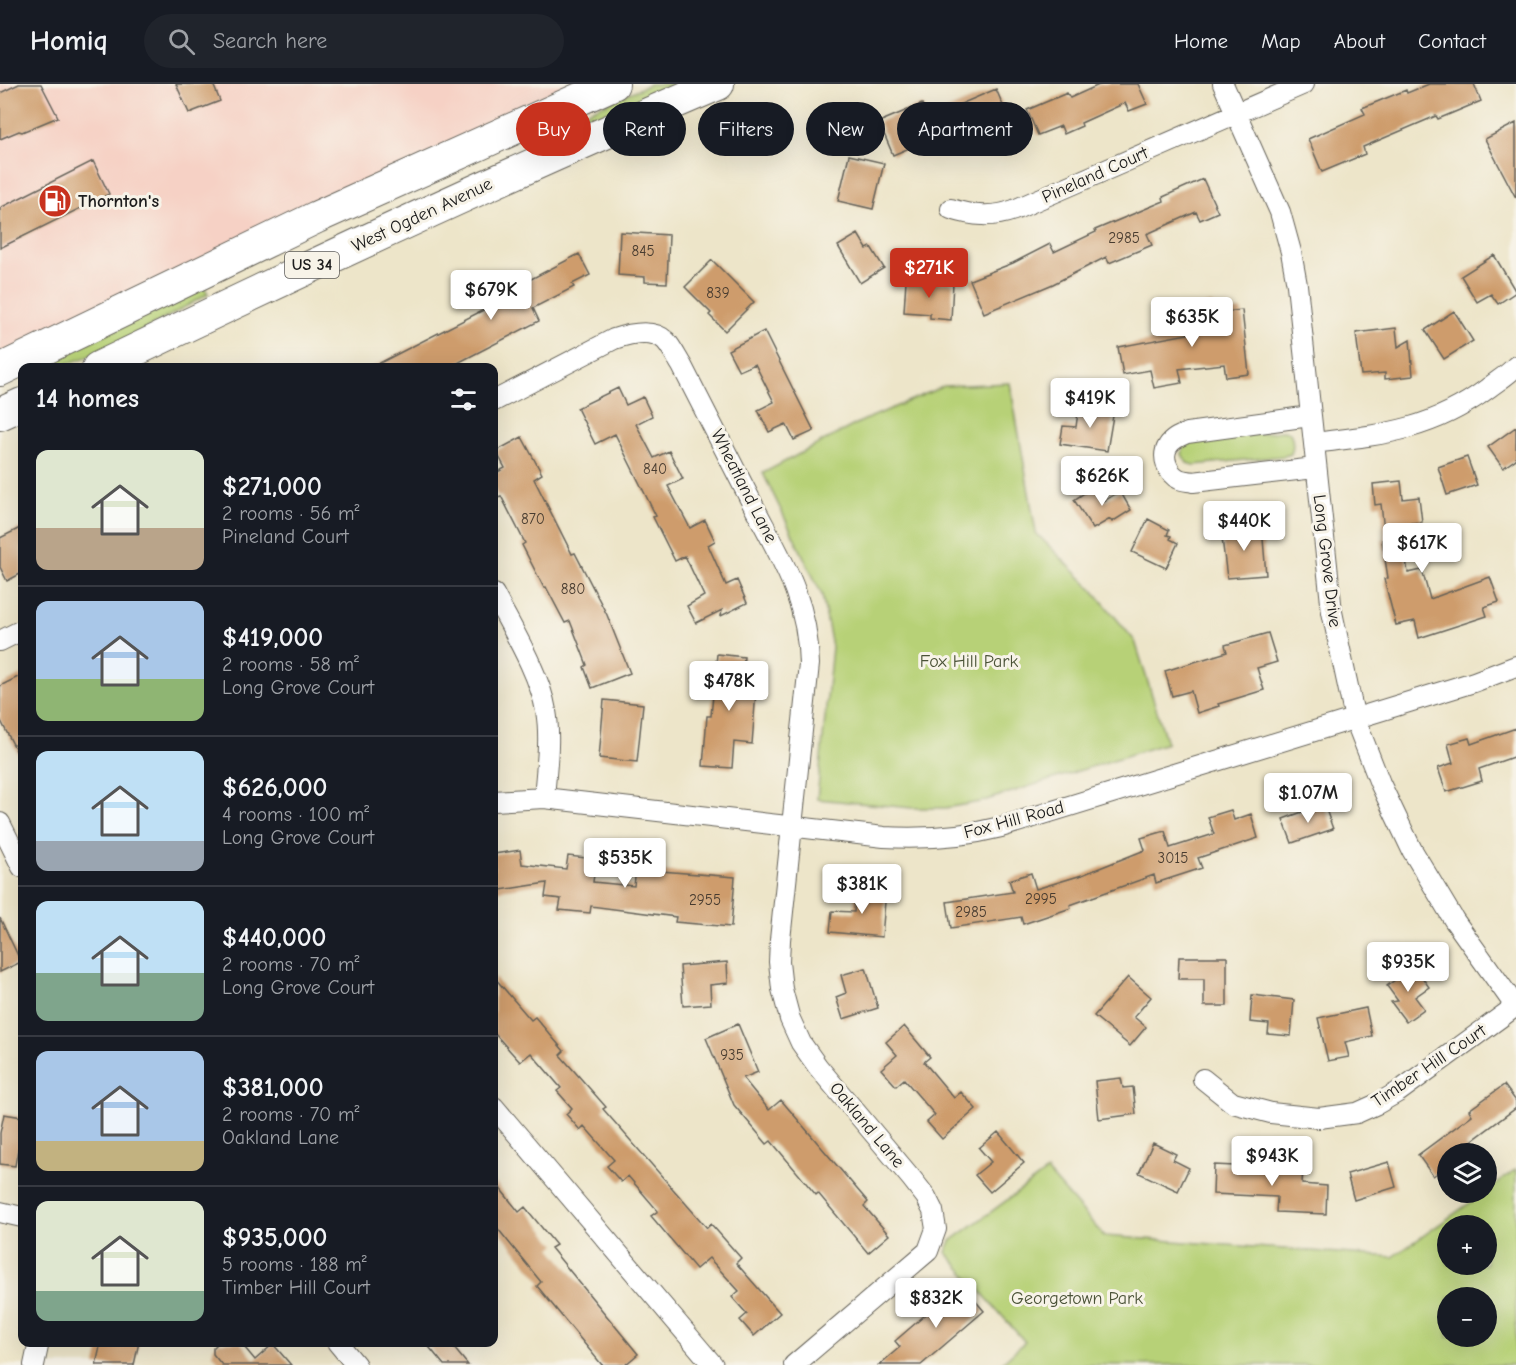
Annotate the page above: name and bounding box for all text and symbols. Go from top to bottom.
search box [144,14,564,68]
text: Homiq [30,25,108,57]
icon: search [165,25,198,58]
text: Search here [213,28,327,54]
text: Home [1174,29,1228,53]
text: Map [1261,29,1301,53]
text: About [1334,29,1385,53]
text: Contact [1418,29,1486,53]
chip: Buy [516,102,591,156]
chip: Rent [603,102,686,156]
chip: Filters [698,102,794,156]
chip: New [806,102,885,156]
chip: Apartment [897,102,1033,156]
street label: Pineland Court [1039,142,1152,208]
street label: West Ogden Avenue [348,173,496,257]
fuel station icon: Thornton's [37,183,73,219]
place label: Thornton's [78,191,160,212]
house number: 2985 [1108,229,1140,247]
house number: 845 [631,242,655,260]
pin: $271K [887,248,971,299]
road number: US 34 [285,252,339,278]
text: $271K [904,256,954,279]
pin: $679K [449,270,533,321]
text: $679K [465,278,517,301]
house number: 839 [706,284,730,302]
pin: $635K [1150,297,1234,348]
text: $635K [1165,305,1219,328]
pin: $419K [1048,378,1132,429]
icon: filters [447,383,480,416]
text: 14 homes [36,384,139,414]
text: $419K [1065,386,1116,409]
street label: Wheatland Lane [706,426,782,546]
pin: $626K [1060,456,1144,507]
house number: 840 [643,460,667,478]
text: $626K [1075,464,1129,487]
text: $271,000 [222,472,322,502]
icon: home [84,474,156,546]
street label: Long Grove Drive [1308,493,1346,629]
pin: $440K [1202,501,1286,552]
text: 2 rooms · 56 m² [222,502,360,525]
text: $440K [1217,509,1271,532]
house number: 870 [521,510,545,528]
pin: $617K [1380,523,1464,574]
text: Pineland Court [222,525,349,548]
text: $617K [1397,531,1447,554]
house number: 880 [561,580,585,598]
text: $419,000 [222,623,323,653]
icon: home [84,625,156,697]
park label: Fox Hill Park [920,651,1018,672]
text: 2 rooms · 58 m² [222,653,359,676]
pin: $478K [687,661,771,712]
text: $478K [703,669,755,692]
text: Long Grove Court [222,676,374,699]
text: $626,000 [222,773,327,803]
pin: $1.07M [1259,773,1357,824]
icon: home [84,775,156,847]
text: $1.07M [1278,781,1338,804]
street label: Fox Hill Road [962,797,1066,843]
text: 4 rooms · 100 m² [222,803,369,826]
text: Long Grove Court [222,826,374,849]
pin: $535K [583,838,667,889]
text: $535K [598,846,652,869]
house number: 3015 [1158,849,1188,867]
pin: $381K [820,864,904,915]
text: $381K [836,872,888,895]
house number: 2995 [1025,890,1057,908]
house number: 2955 [689,891,721,909]
house number: 2985 [955,903,987,921]
text: $440,000 [222,923,327,953]
icon: home [84,925,156,997]
pin: $935K [1366,942,1450,993]
text: $935K [1381,950,1435,973]
text: 2 rooms · 70 m² [222,953,359,976]
text: Long Grove Court [222,976,374,999]
street label: Timber Hill Court [1368,1020,1491,1112]
house number: 935 [720,1046,744,1064]
text: $381,000 [222,1073,324,1103]
icon: home [84,1075,156,1147]
street label: Oakland Lane [825,1078,909,1172]
text: 2 rooms · 70 m² [222,1103,359,1126]
text: Oakland Lane [222,1126,339,1149]
pin: $943K [1230,1136,1314,1187]
map controls [1437,1143,1497,1347]
button: layers [1437,1143,1497,1203]
text: $943K [1246,1144,1299,1167]
button: + [1437,1215,1497,1275]
text: $935,000 [222,1223,327,1253]
icon: home [84,1225,156,1297]
text: 5 rooms · 188 m² [222,1253,367,1276]
text: Timber Hill Court [222,1276,370,1299]
pin: $832K [894,1278,978,1329]
text: $832K [909,1286,963,1309]
button: − [1437,1287,1497,1347]
park label: Georgetown Park [1011,1288,1143,1309]

